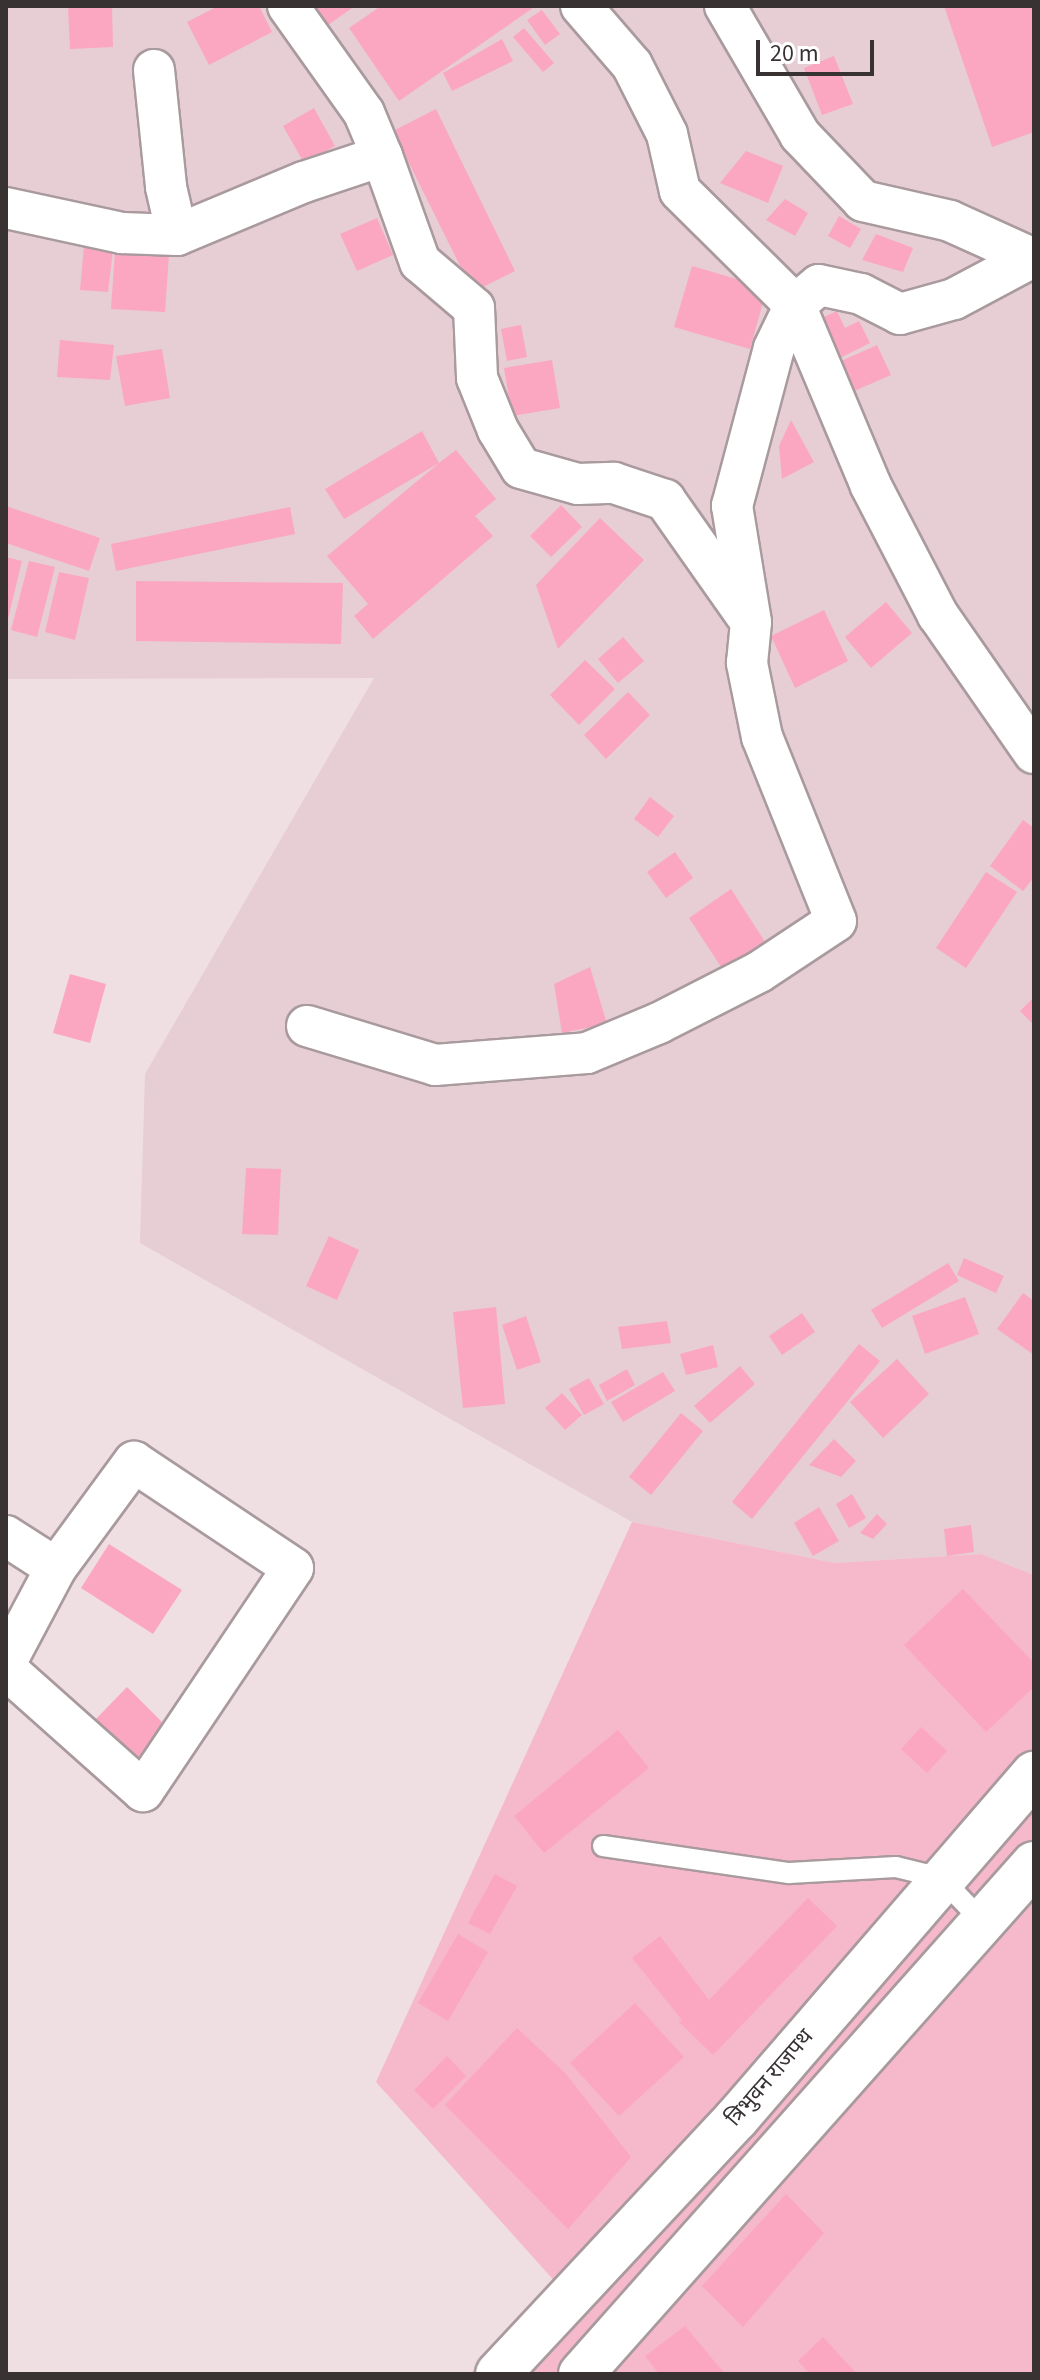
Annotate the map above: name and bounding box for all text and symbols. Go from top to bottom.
scale bar [760,24,878,74]
text: 20 m [770,36,819,71]
street label: त्रिभुवन राजपथ [721,2024,819,2132]

